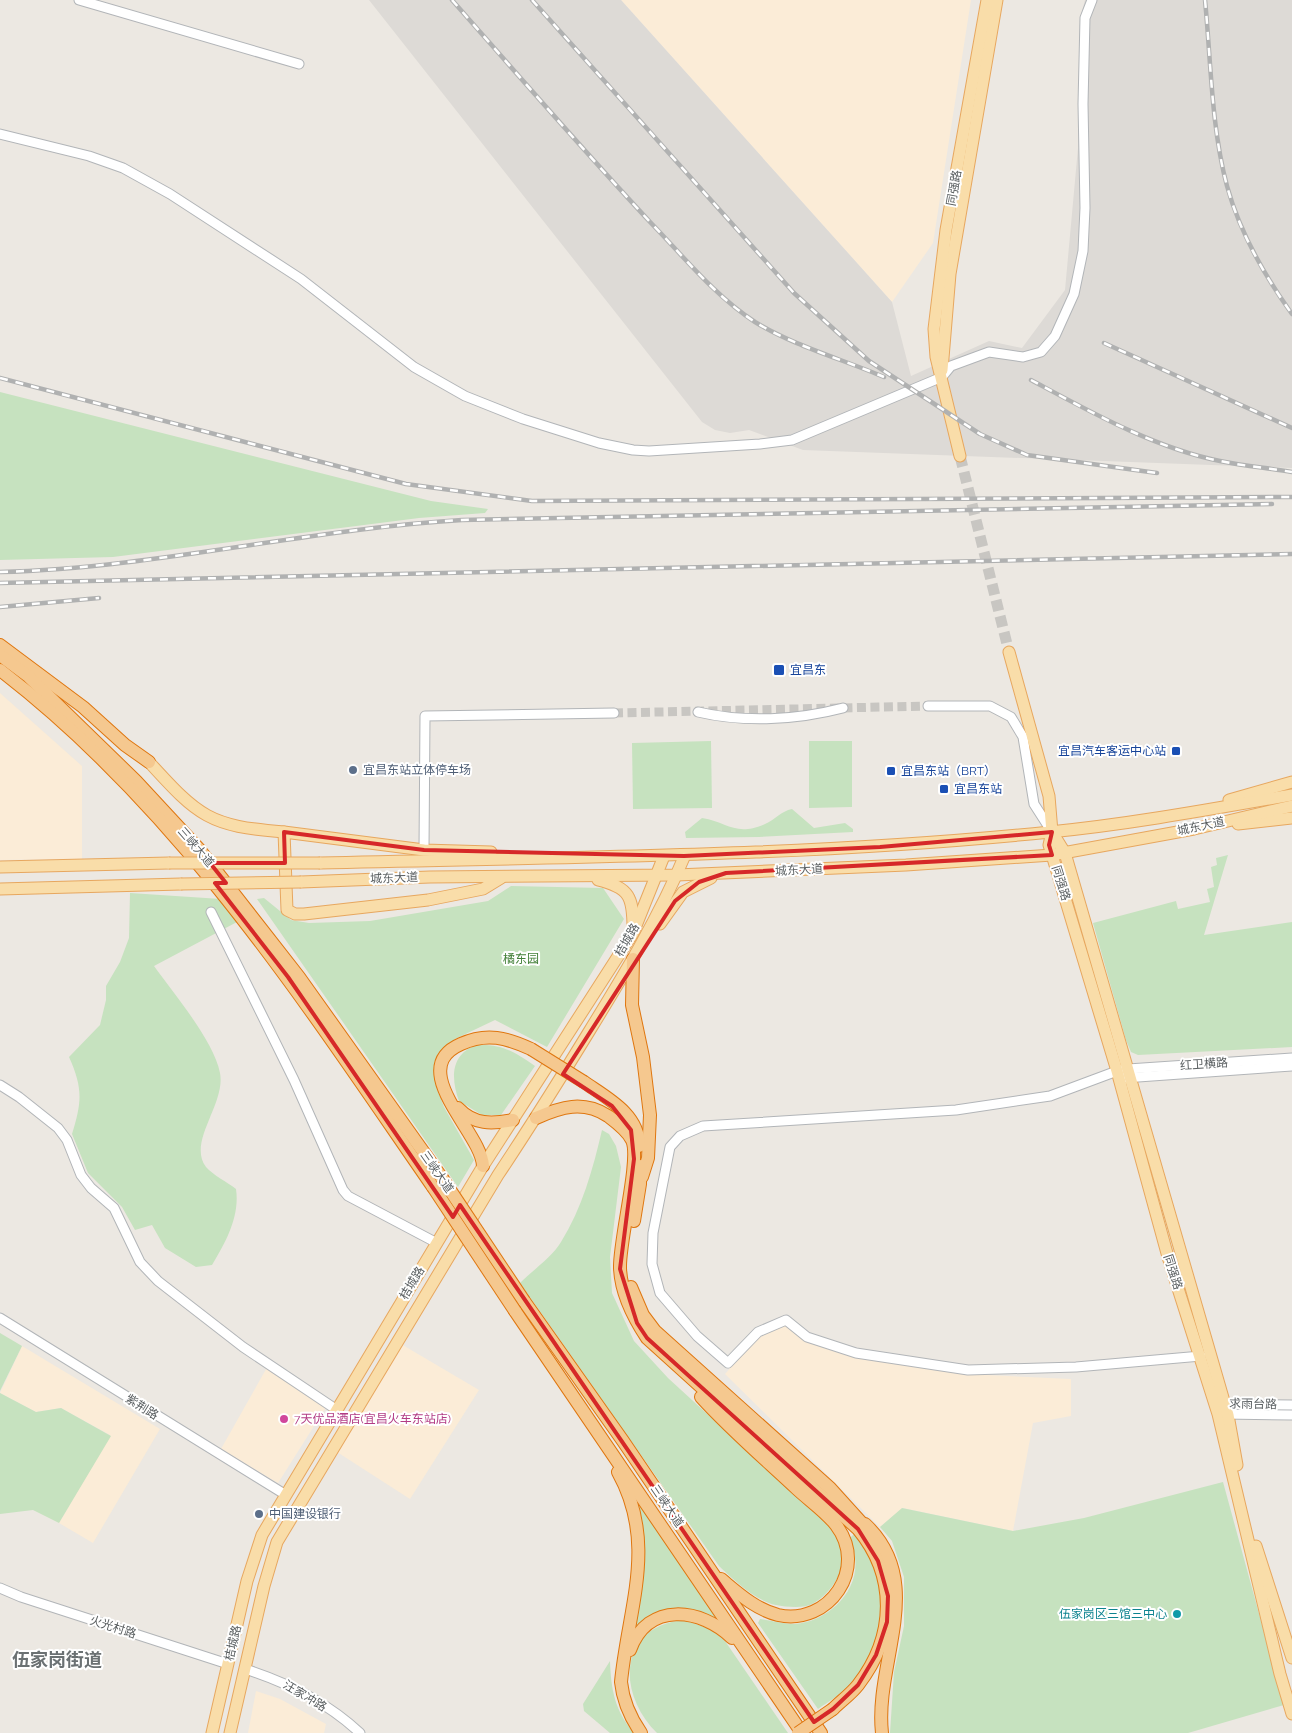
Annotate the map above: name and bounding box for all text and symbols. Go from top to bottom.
street label: 同强路 [944,169,964,207]
marker: 宜昌东 [772,663,786,677]
place label: 宜昌东 [790,663,826,677]
place label: 宜昌汽车客运中心站 [1058,744,1166,758]
marker: 宜昌汽车客运中心站 [1170,745,1182,757]
place label: 宜昌东站立体停车场 [363,763,471,777]
marker: 宜昌东站立体停车场 [347,764,359,776]
place label: 宜昌东站（BRT） [901,764,996,778]
marker: 宜昌东站（BRT） [885,765,897,777]
place label: 宜昌东站 [954,782,1002,796]
marker: 宜昌东站 [938,783,950,795]
street label: 城东大道 [1176,814,1226,838]
street label: 三峡大道 [175,824,217,870]
street label: 城东大道 [775,862,823,878]
street label: 同强路 [1049,864,1073,902]
street label: 城东大道 [370,870,418,886]
street label: 桔城路 [612,921,642,959]
park label: 橘东园 [503,952,539,966]
street label: 红卫横路 [1180,1055,1228,1073]
street label: 三峡大道 [417,1148,457,1196]
street label: 同强路 [1161,1253,1185,1291]
street label: 桔城路 [397,1264,427,1302]
street label: 紫荆路 [123,1392,161,1422]
street label: 求雨台路 [1229,1397,1277,1411]
place label: 7天优品酒店(宜昌火车东站店) [294,1412,451,1426]
marker: 7天优品酒店(宜昌火车东站店) [278,1413,290,1425]
street label: 三峡大道 [648,1482,686,1530]
place label: 中国建设银行 [269,1507,341,1521]
marker: 中国建设银行 [253,1508,265,1520]
place label: 伍家岗区三馆三中心 [1059,1607,1167,1621]
marker: 伍家岗区三馆三中心 [1171,1608,1183,1620]
street label: 火光村路 [88,1613,138,1641]
street label: 桔城路 [222,1624,244,1662]
district label: 伍家岗街道 [12,1649,102,1670]
street label: 汪家冲路 [281,1678,329,1714]

